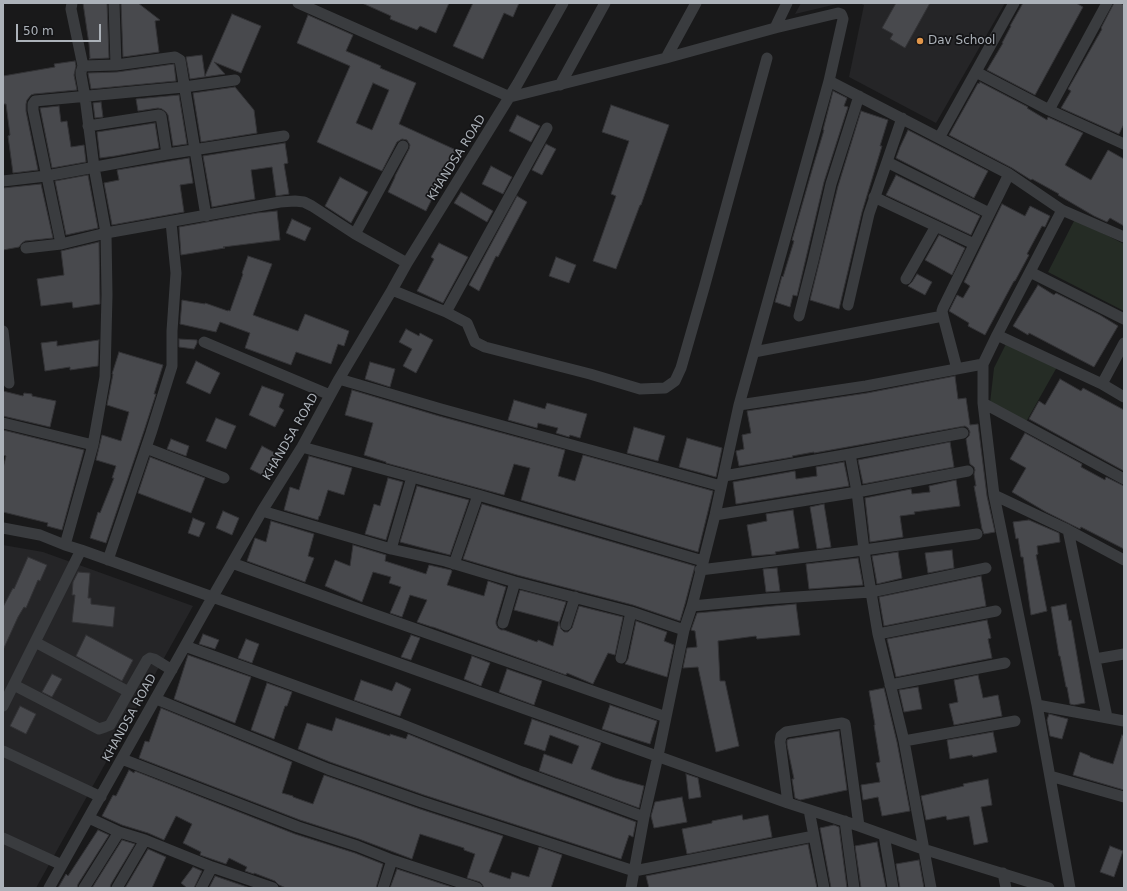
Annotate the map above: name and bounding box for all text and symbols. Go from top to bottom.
scale bar [18,16,103,42]
text: 50 m [23,24,54,38]
place label: Dav School [928,34,995,48]
marker: Dav School [915,36,925,46]
street label: KHANDSA ROAD [425,113,489,203]
street label: KHANDSA ROAD [260,391,322,483]
street label: KHANDSA ROAD [100,672,160,764]

